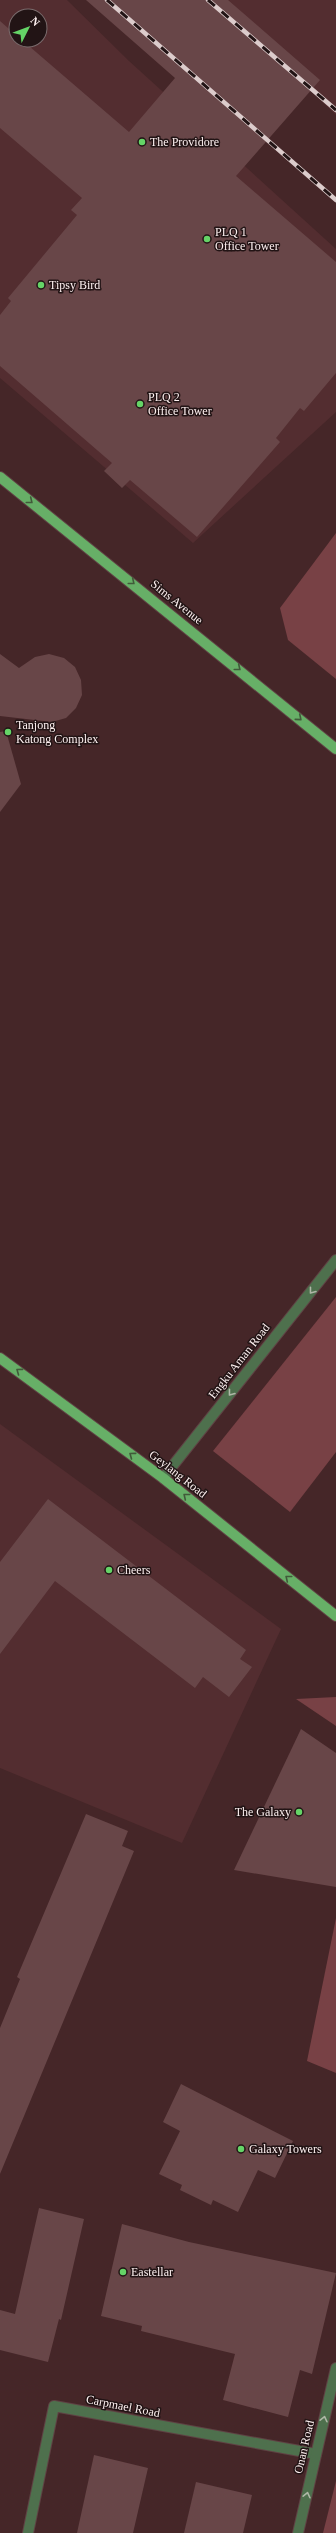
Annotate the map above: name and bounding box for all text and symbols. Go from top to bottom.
north arrow [8,8,48,48]
text: N [28,14,43,28]
place label: The Providore [150,135,219,149]
marker: The Providore [137,137,147,147]
place label: PLQ 1 Office Tower [215,225,279,253]
marker: PLQ 1 Office Tower [202,234,212,244]
place label: Tipsy Bird [49,278,100,292]
marker: Tipsy Bird [36,280,46,290]
place label: PLQ 2 Office Tower [148,390,212,418]
marker: PLQ 2 Office Tower [135,399,145,409]
one-way arrow [26,496,33,503]
street label: Sims Avenue [148,577,206,627]
one-way arrow [127,578,134,585]
one-way arrow [233,663,241,670]
one-way arrow [294,713,301,720]
place label: Tanjong Katong Complex [16,718,98,746]
marker: Tanjong Katong Complex [3,727,13,737]
one-way arrow [309,1286,316,1293]
street label: Engku Aman Road [205,1321,273,1401]
one-way arrow [16,1369,23,1376]
one-way arrow [228,1388,235,1395]
street label: Geylang Road [147,1447,209,1501]
one-way arrow [129,1452,136,1460]
one-way arrow [184,1494,191,1501]
place label: Cheers [117,1563,151,1577]
marker: Cheers [104,1565,114,1575]
one-way arrow [285,1575,292,1582]
place label: The Galaxy [235,1805,291,1819]
marker: The Galaxy [294,1807,304,1817]
place label: Galaxy Towers [249,2142,322,2156]
marker: Galaxy Towers [236,2144,246,2154]
place label: Eastellar [131,2265,173,2279]
marker: Eastellar [118,2267,128,2277]
street label: Carpmael Road [85,2392,161,2420]
one-way arrow [319,2416,328,2423]
street label: Onan Road [291,2419,317,2475]
one-way arrow [302,2492,310,2498]

